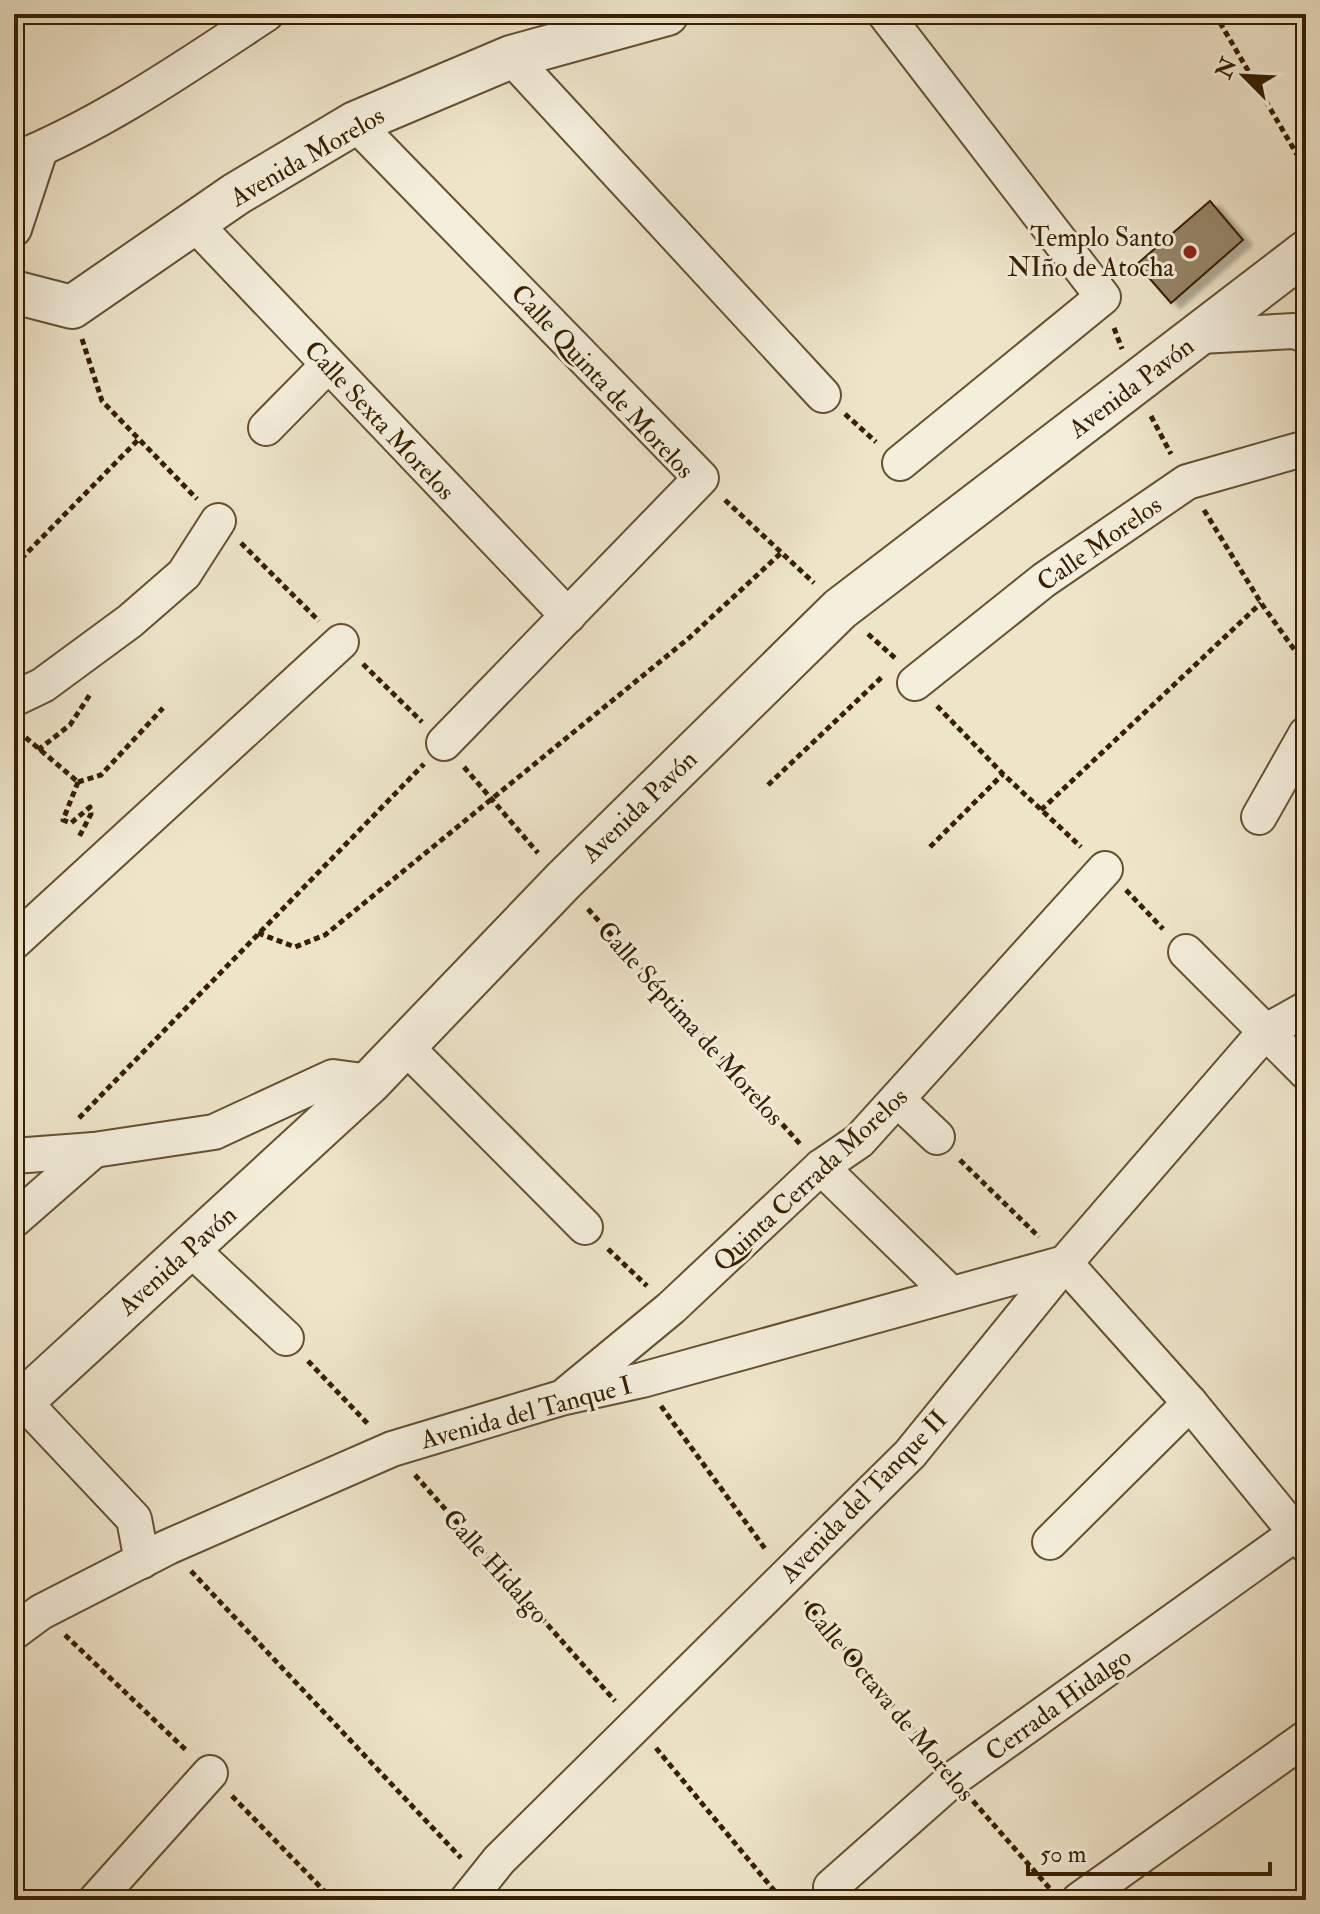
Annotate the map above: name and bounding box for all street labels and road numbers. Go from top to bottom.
street label: Avenida Morelos [224,100,390,214]
street label: Calle Quinta de Morelos [504,278,701,486]
street label: Avenida Pavón [1062,330,1201,446]
street label: Calle Sexta Morelos [297,334,461,507]
street label: Calle Morelos [1031,489,1168,598]
street label: Avenida Pavón [574,744,704,871]
street label: Calle Séptima de Morelos [589,915,791,1133]
street label: Quinta Cerrada Morelos [707,1081,915,1278]
street label: Avenida Pavón [111,1199,244,1323]
street label: Avenida del Tanque I [416,1369,635,1457]
street label: Avenida del Tanque II [773,1404,954,1590]
street label: Calle Hidalgo [436,1503,555,1630]
street label: Calle Octava de Morelos [795,1595,981,1808]
street label: Cerrada Hidalgo [979,1641,1138,1768]

